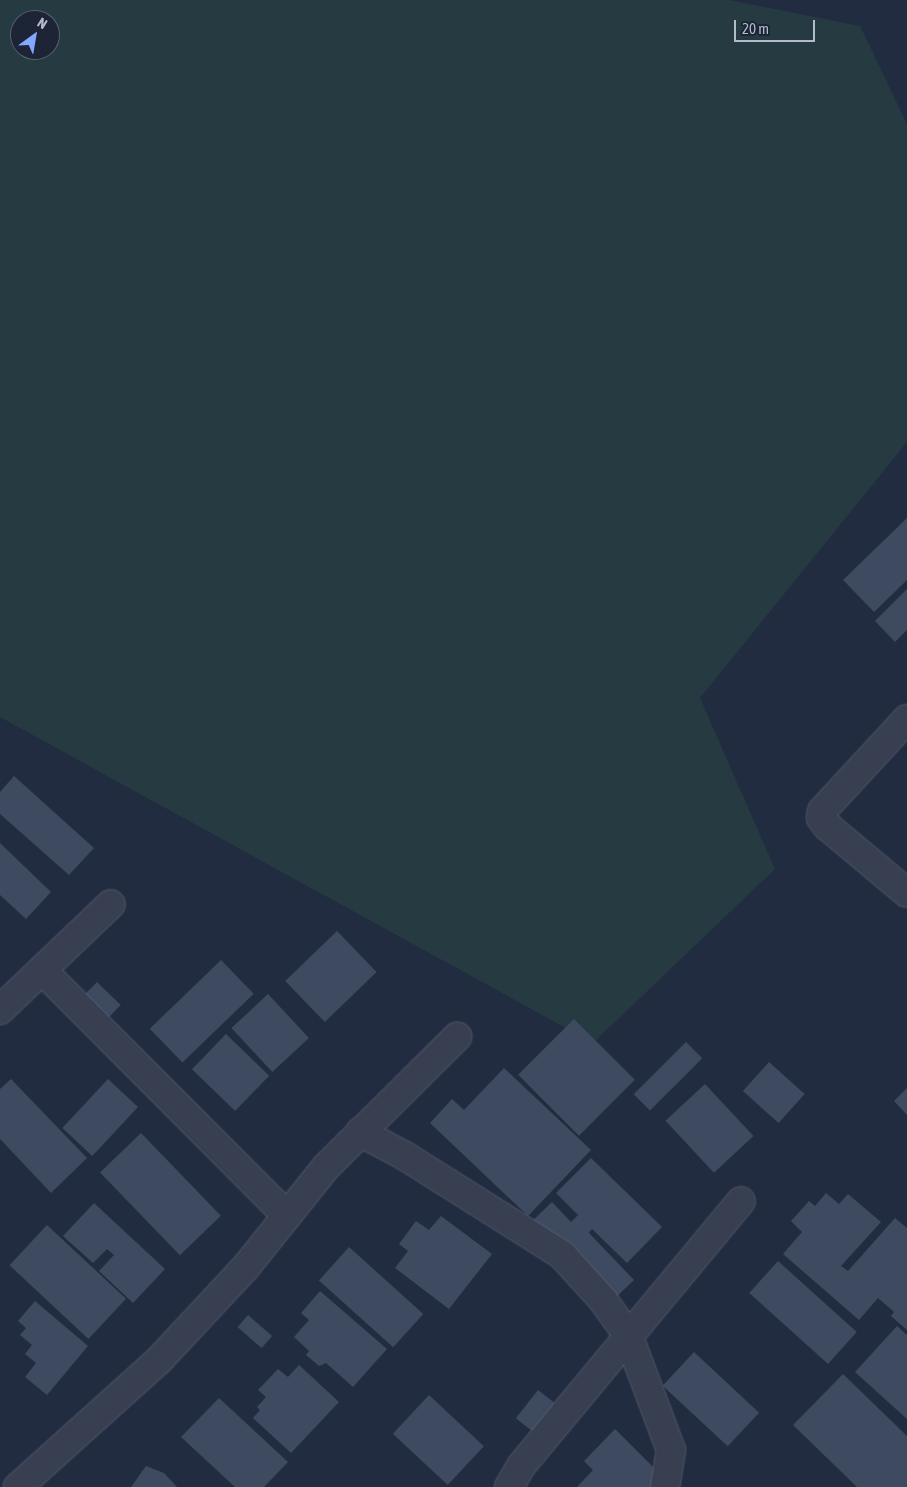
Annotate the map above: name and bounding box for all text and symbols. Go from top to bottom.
north arrow [10,10,60,60]
scale bar [737,10,818,42]
text: N [35,14,50,32]
text: 20 m [742,20,769,37]

